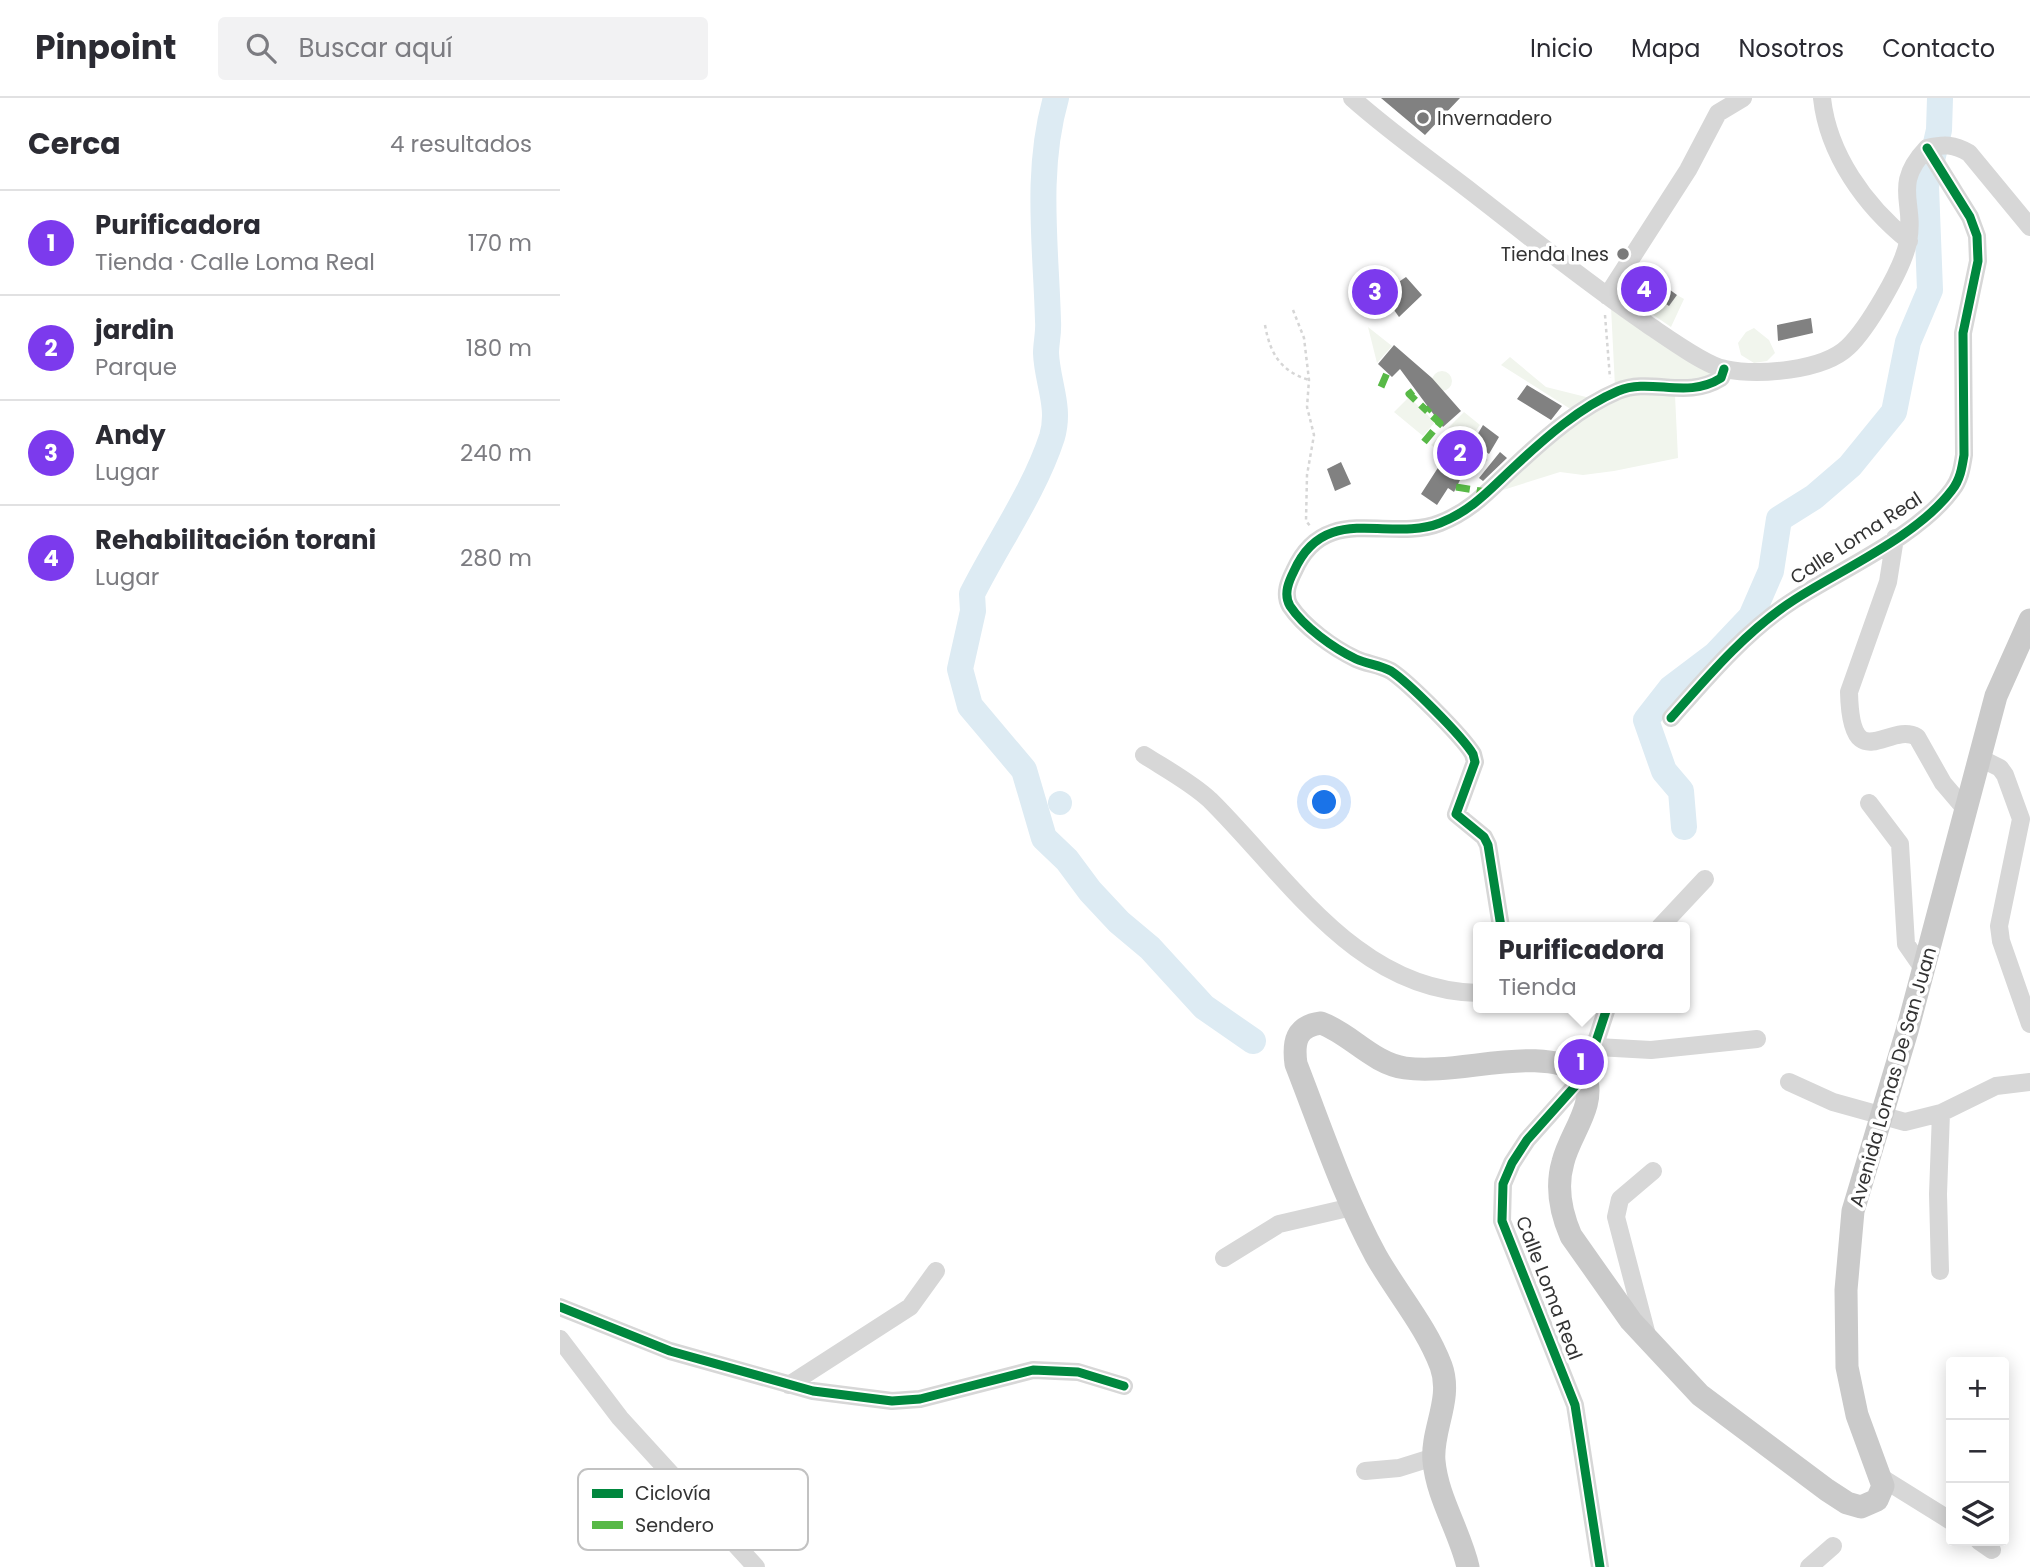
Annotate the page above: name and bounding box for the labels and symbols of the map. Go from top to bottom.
place label: Invernadero [1437,105,1552,132]
marker: Invernadero [1415,110,1431,126]
place label: Tienda Ines [1501,241,1609,268]
marker: Tienda Ines [1615,246,1631,262]
pin: 4 [1621,263,1667,315]
pin: 3 [1352,266,1398,318]
pin: 2 [1437,427,1483,479]
street label: Calle Loma Real [1785,485,1927,591]
your location [1307,785,1341,819]
street label: Avenida Lomas De San Juan [1843,944,1943,1210]
pin: 1 [1558,1036,1604,1088]
street label: Calle Loma Real [1509,1212,1589,1364]
legend [578,1469,808,1550]
text: Ciclovía [635,1480,711,1507]
text: Sendero [635,1512,714,1539]

